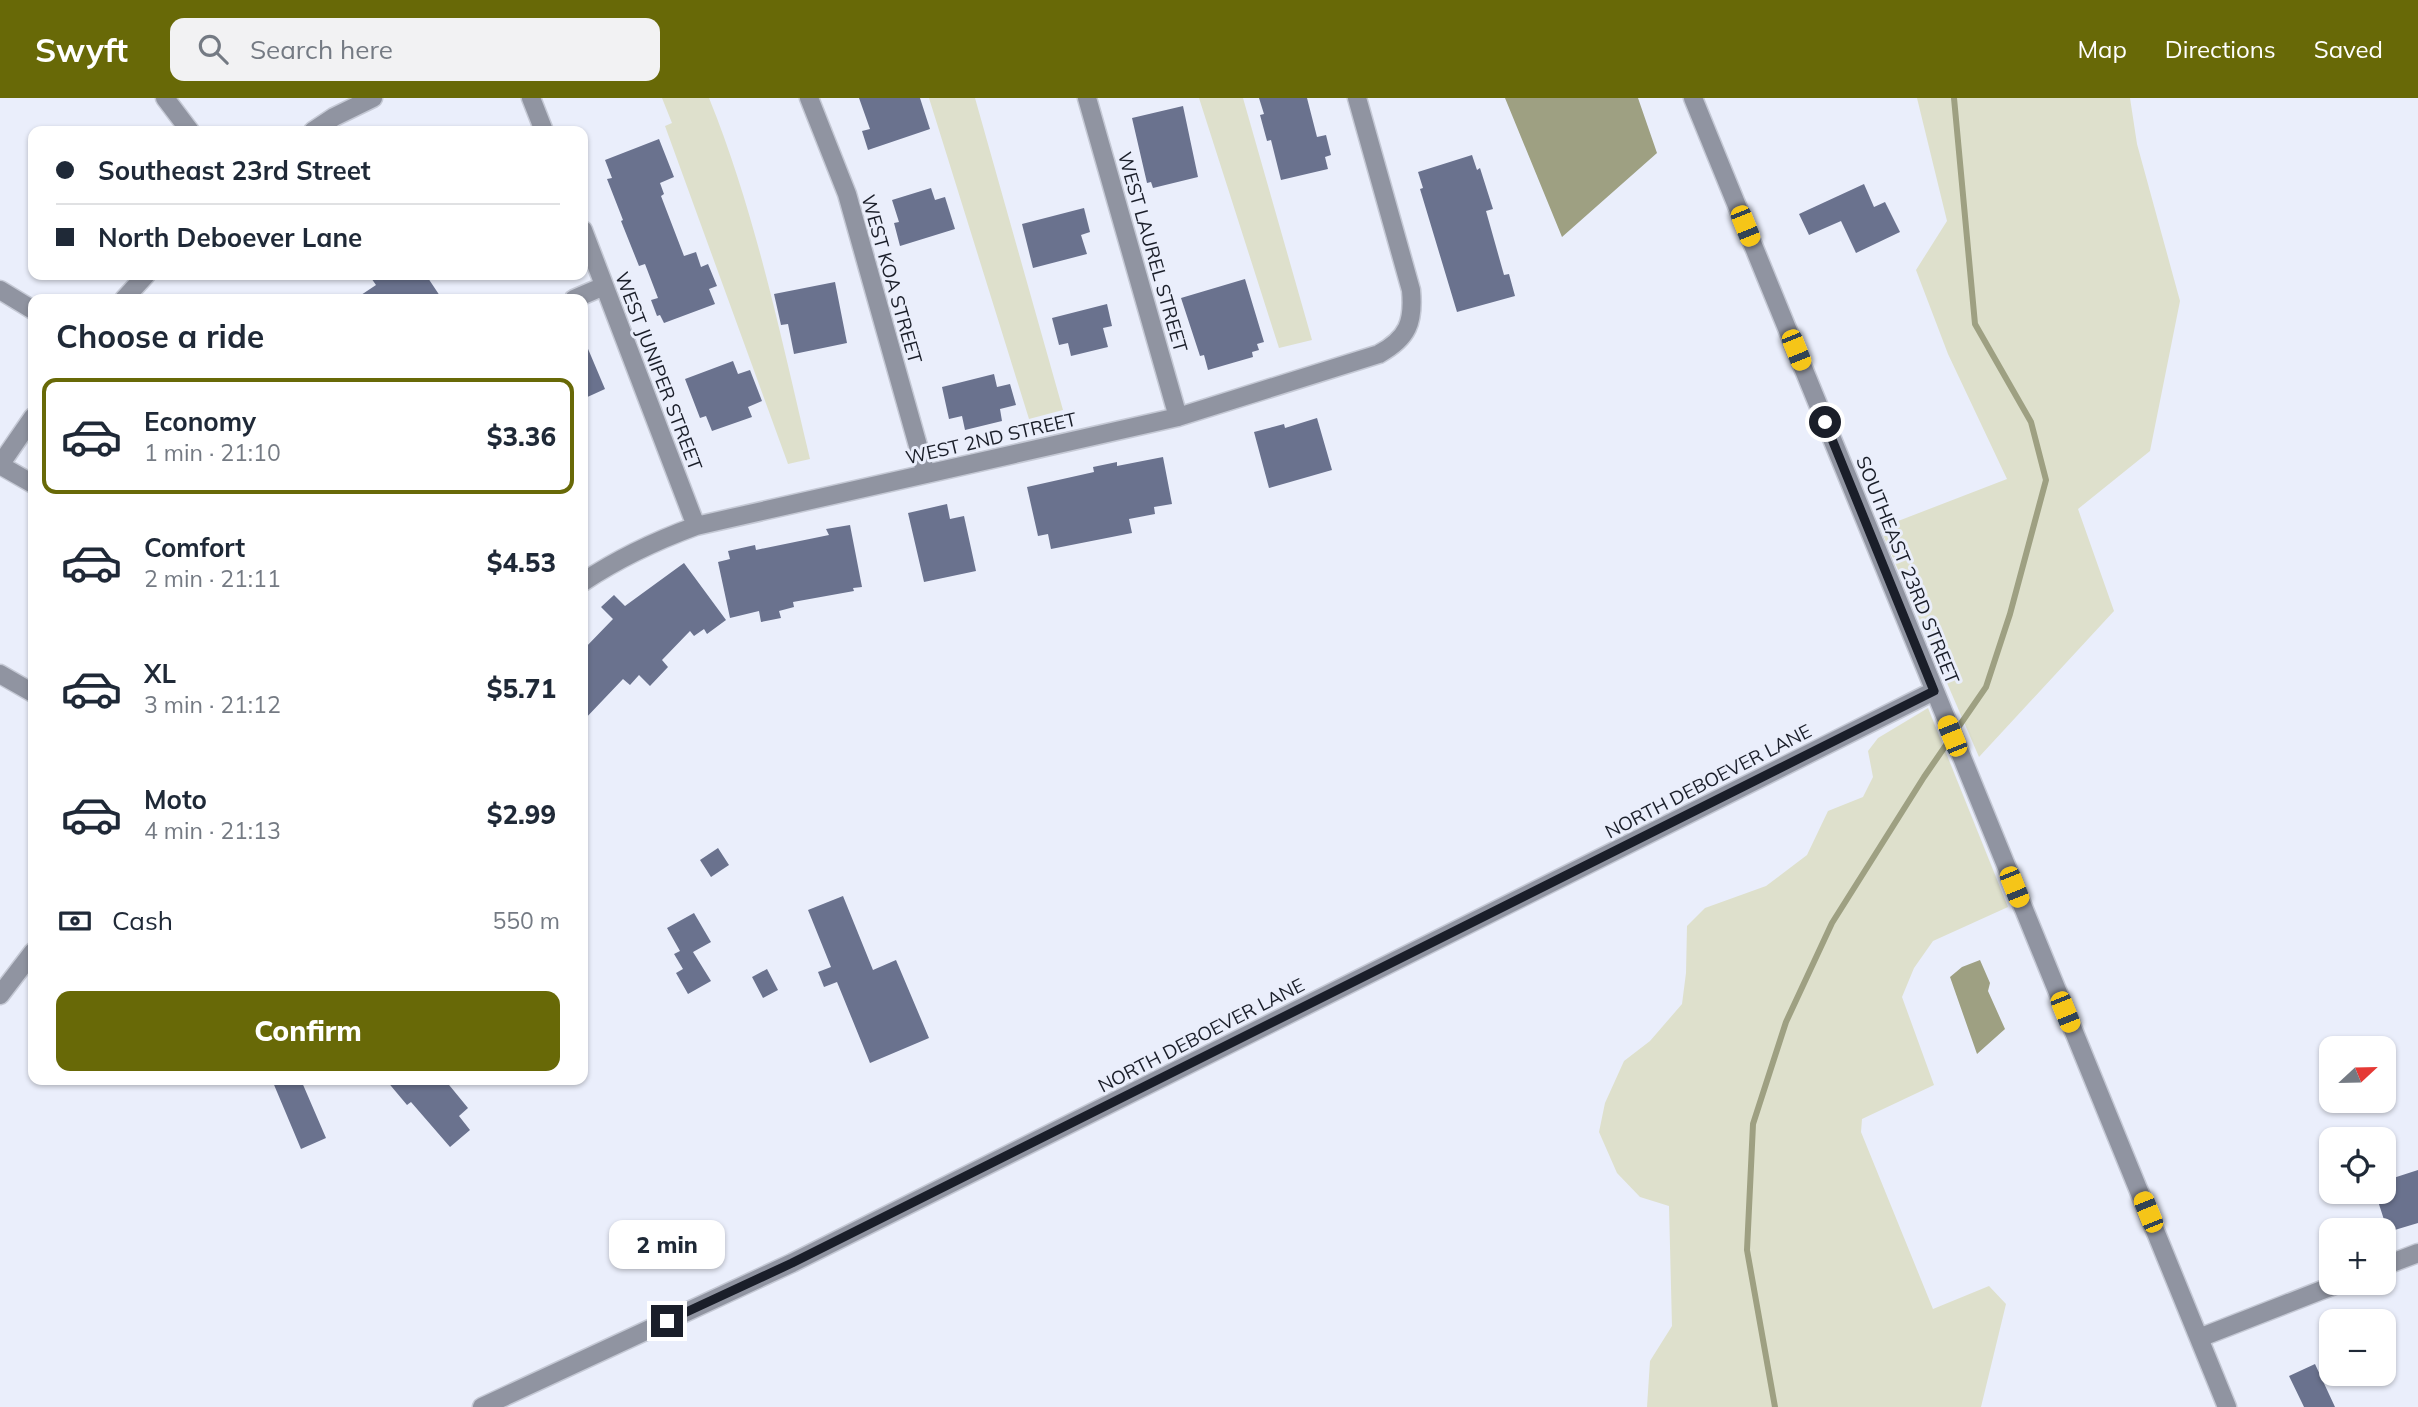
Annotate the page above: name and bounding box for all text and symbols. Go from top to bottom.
search box [170,18,660,81]
text: Swyft [35,29,128,70]
icon: search [194,30,232,68]
text: Search here [250,33,393,66]
text: Map [2077,34,2127,64]
text: Directions [2165,34,2276,64]
text: Saved [2314,34,2383,64]
street label: WEST LAUREL STREET [1113,149,1193,355]
text: Southeast 23rd Street [98,154,371,187]
street label: WEST KOA STREET [856,192,928,367]
car [1728,203,1763,249]
text: North Deboever Lane [98,221,362,254]
street label: WEST JUNIPER STREET [610,268,708,474]
text: Choose a ride [56,316,264,356]
car [1779,327,1814,373]
icon: car [60,405,123,468]
text: Economy [144,405,256,438]
route start [1809,406,1841,438]
street label: WEST 2ND STREET [903,407,1079,469]
text: $3.36 [487,420,556,453]
text: 1 min · 21:10 [144,438,281,467]
street label: SOUTHEAST 23RD STREET [1851,452,1965,688]
icon: car [60,531,123,594]
text: Comfort [144,531,245,564]
text: $4.53 [487,546,556,579]
text: 2 min · 21:11 [144,564,281,593]
icon: car [60,657,123,720]
text: XL [144,657,176,690]
text: $5.71 [487,672,556,705]
text: 3 min · 21:12 [144,690,281,719]
car [1935,713,1970,759]
street label: NORTH DEBOEVER LANE [1601,718,1815,844]
icon: car [60,783,123,846]
text: Moto [144,783,207,816]
text: $2.99 [487,798,556,831]
text: 4 min · 21:13 [144,816,281,845]
car [1997,864,2032,910]
icon: cash [56,902,94,940]
text: Cash [112,904,173,937]
text: 550 m [492,906,560,935]
street label: NORTH DEBOEVER LANE [1094,972,1308,1098]
car [2048,989,2083,1035]
button: Confirm [56,991,560,1071]
north arrow [2319,1036,2396,1113]
map controls [2319,1036,2396,1386]
button: locate [2319,1127,2396,1204]
car [2131,1189,2166,1235]
button: + [2319,1218,2396,1295]
callout: 2 min [609,1220,725,1268]
text: 2 min [636,1230,698,1259]
route end [651,1305,683,1337]
button: − [2319,1309,2396,1386]

